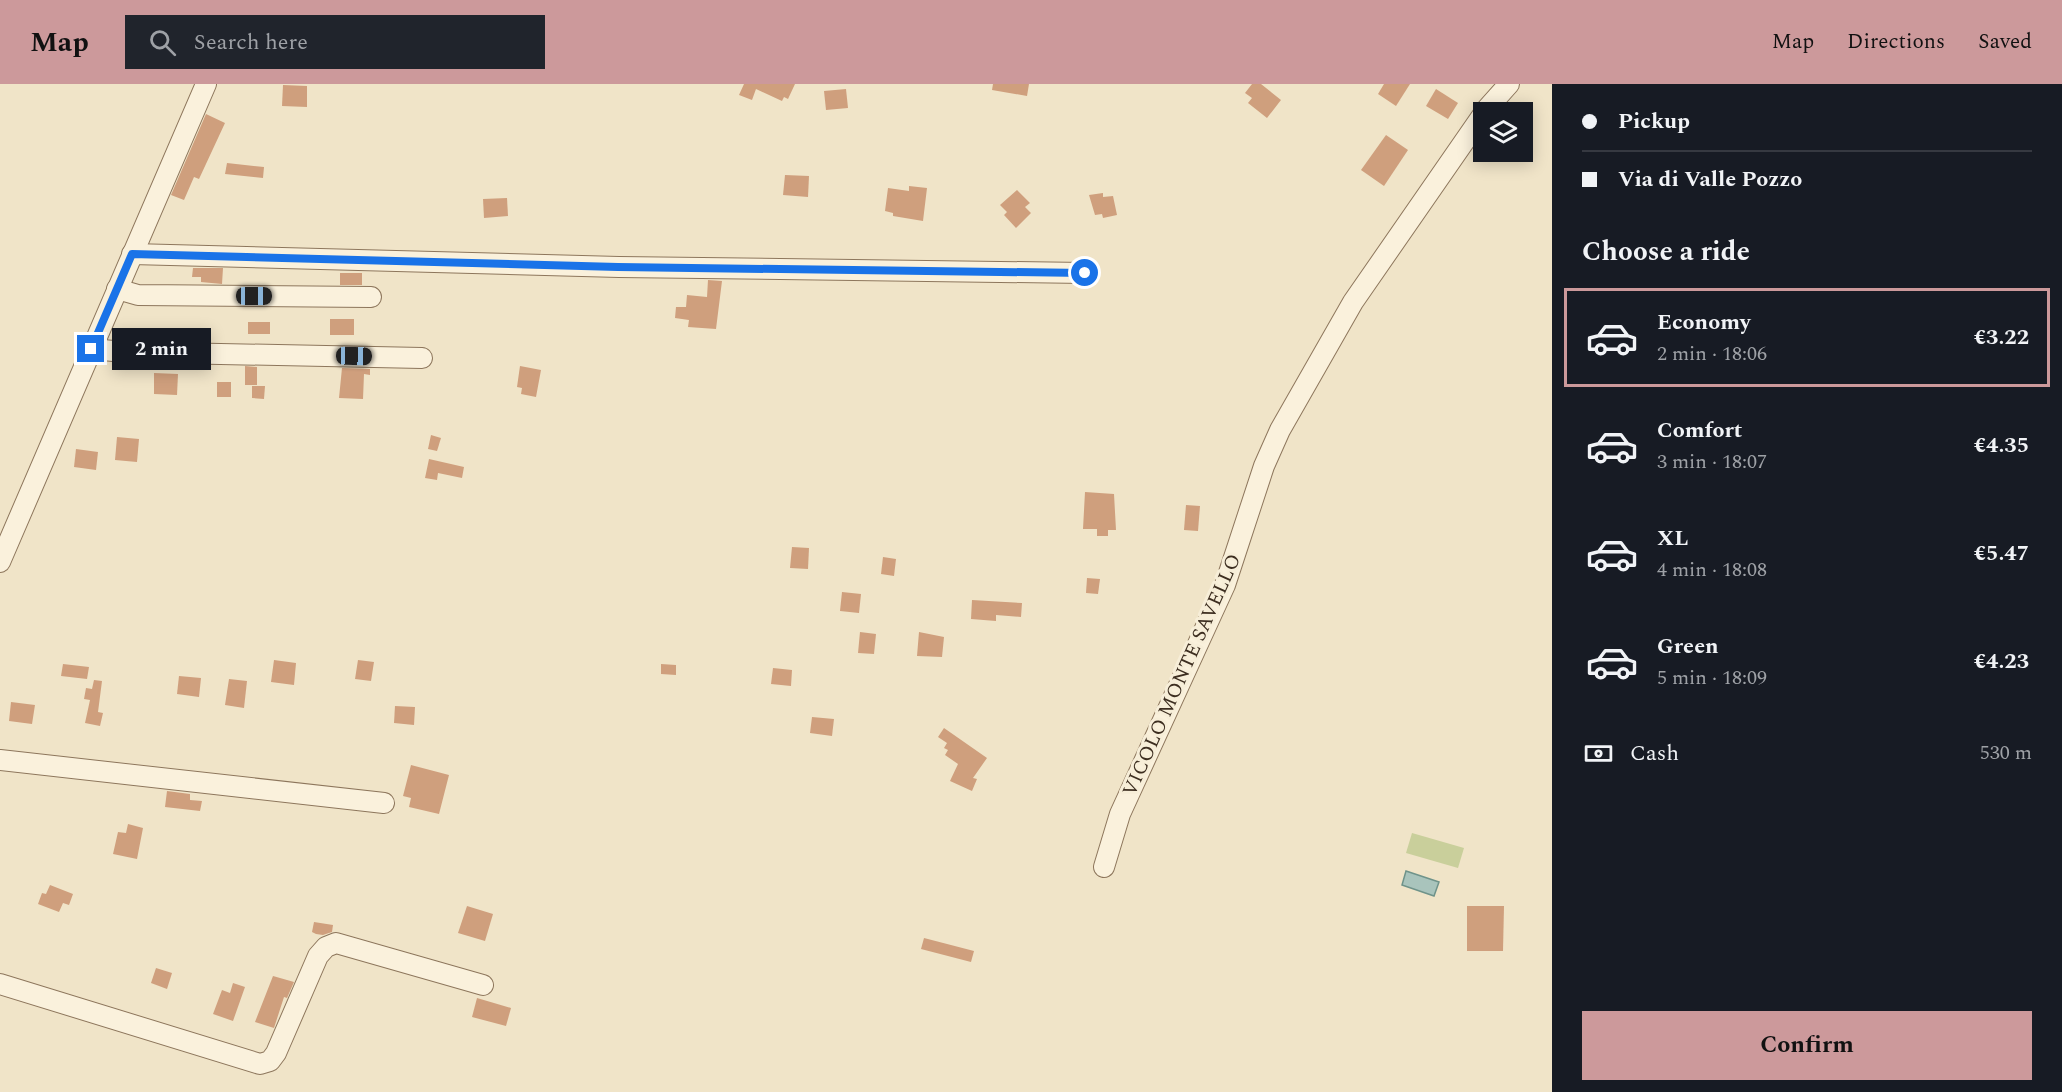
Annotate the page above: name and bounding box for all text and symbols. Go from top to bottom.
search box [125,15,545,69]
text: Map [30,21,89,64]
icon: search [146,26,179,59]
text: Search here [194,26,308,59]
text: Map [1772,26,1814,58]
text: Directions [1847,26,1945,58]
text: Saved [1978,26,2032,58]
map controls [1473,102,1533,162]
button: layers [1473,102,1533,162]
text: Pickup [1618,105,1690,138]
text: Via di Valle Pozzo [1618,163,1802,196]
text: Choose a ride [1582,231,1750,273]
route start [1071,259,1098,286]
car [236,287,272,305]
text: Economy [1657,306,1750,339]
icon: car [1585,311,1639,365]
text: €3.22 [1974,321,2029,354]
callout: 2 min [112,328,211,370]
text: 2 min [135,334,188,364]
route end [77,335,104,362]
text: 2 min · 18:06 [1657,339,1767,369]
car [336,347,372,365]
text: Comfort [1657,414,1742,447]
icon: car [1585,419,1639,473]
text: €4.35 [1974,429,2029,462]
text: 3 min · 18:07 [1657,447,1767,477]
text: XL [1657,522,1688,555]
icon: car [1585,527,1639,581]
text: €5.47 [1974,537,2029,570]
street label: VICOLO MONTE SAVELLO [1115,549,1249,801]
text: 4 min · 18:08 [1657,555,1767,585]
text: Green [1657,630,1719,663]
icon: car [1585,635,1639,689]
text: €4.23 [1974,645,2029,678]
text: 5 min · 18:09 [1657,663,1767,693]
icon: cash [1582,737,1615,770]
text: Cash [1630,737,1679,770]
text: 530 m [1980,738,2032,768]
button: Confirm [1582,1011,2032,1080]

